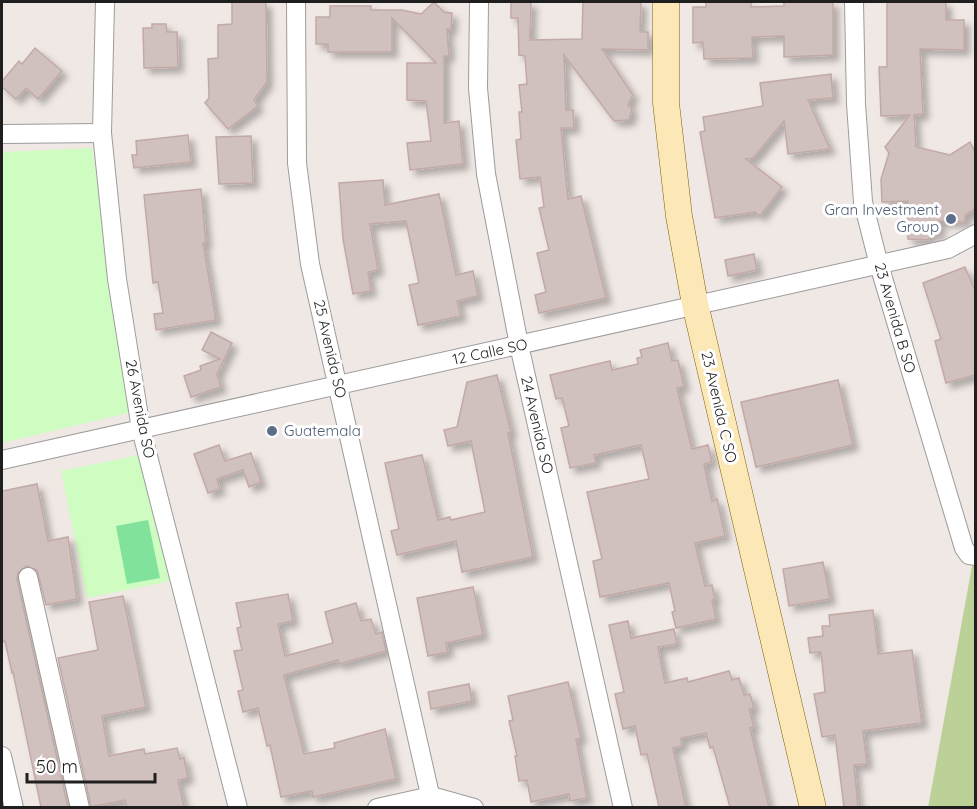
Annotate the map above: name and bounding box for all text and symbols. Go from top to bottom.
place label: Gran Investment Group [824,200,939,236]
marker: Gran Investment Group [944,212,958,226]
street label: 23 Avenida B SO [871,261,920,375]
street label: 25 Avenida SO [310,298,351,400]
street label: 12 Calle SO [451,334,529,369]
street label: 23 Avenida C SO [697,349,742,464]
street label: 26 Avenida SO [122,358,159,460]
street label: 24 Avenida SO [517,374,558,476]
place label: Guatemala [284,421,361,440]
marker: Guatemala [265,424,279,438]
scale bar [27,746,154,784]
text: 50 m [36,755,78,778]

